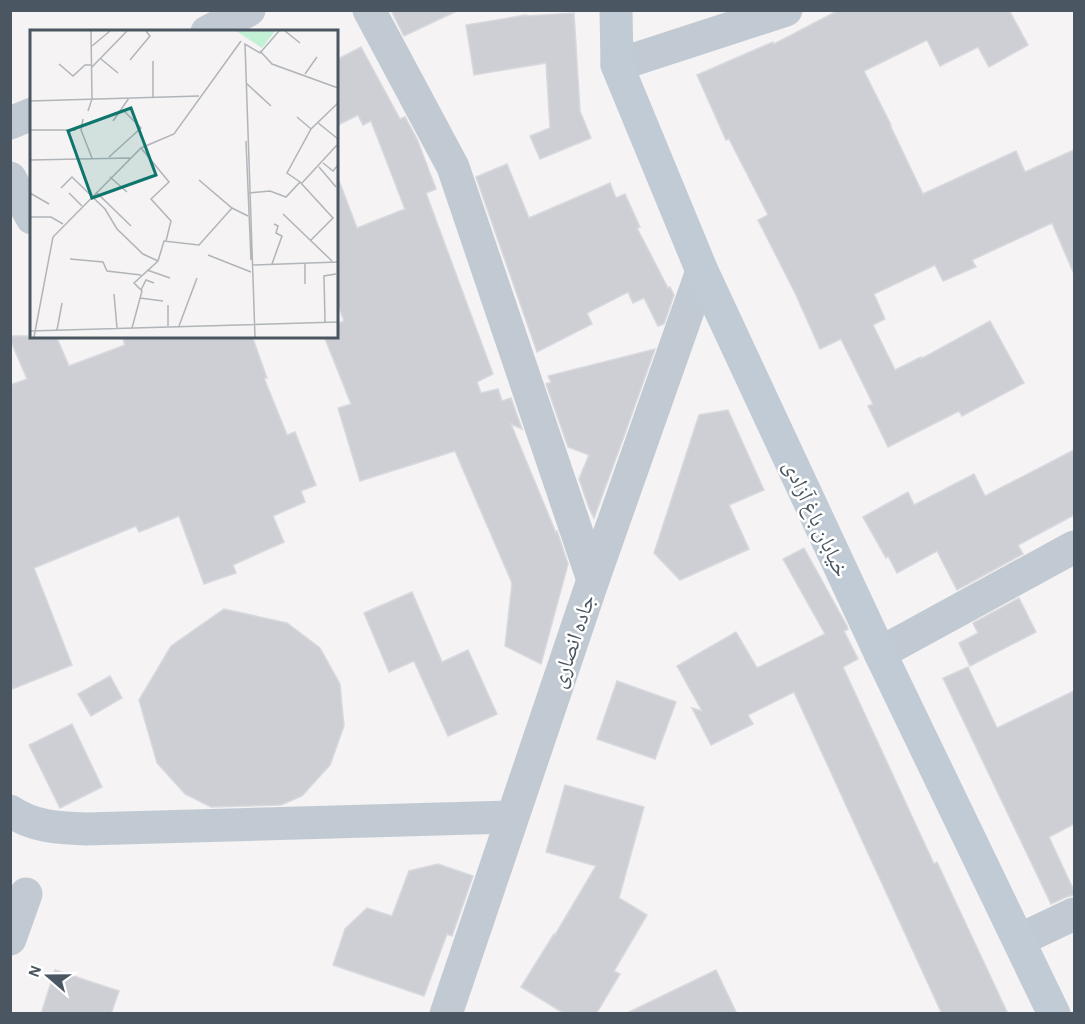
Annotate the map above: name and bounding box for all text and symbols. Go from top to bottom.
inset map [30,30,338,338]
street label: خیابان باغ آزادی [778,456,853,581]
street label: جاده انصاری [547,592,601,692]
north arrow [18,946,78,1006]
text: N [25,963,44,979]

